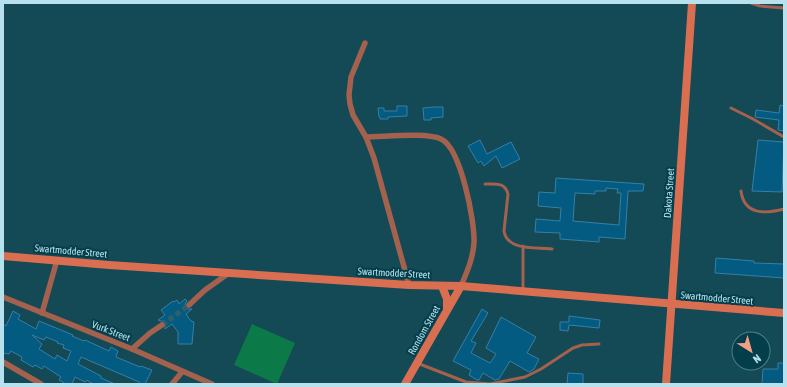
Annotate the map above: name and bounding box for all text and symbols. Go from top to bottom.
street label: Dakota Street [662,168,676,218]
street label: Swartmodder Street [34,242,108,260]
street label: Swartmodder Street [357,266,431,280]
street label: Swartmodder Street [680,289,754,307]
street label: Rondom Street [406,303,442,356]
street label: Vurk Street [90,319,132,343]
north arrow [731,331,771,371]
text: N [751,352,763,366]

